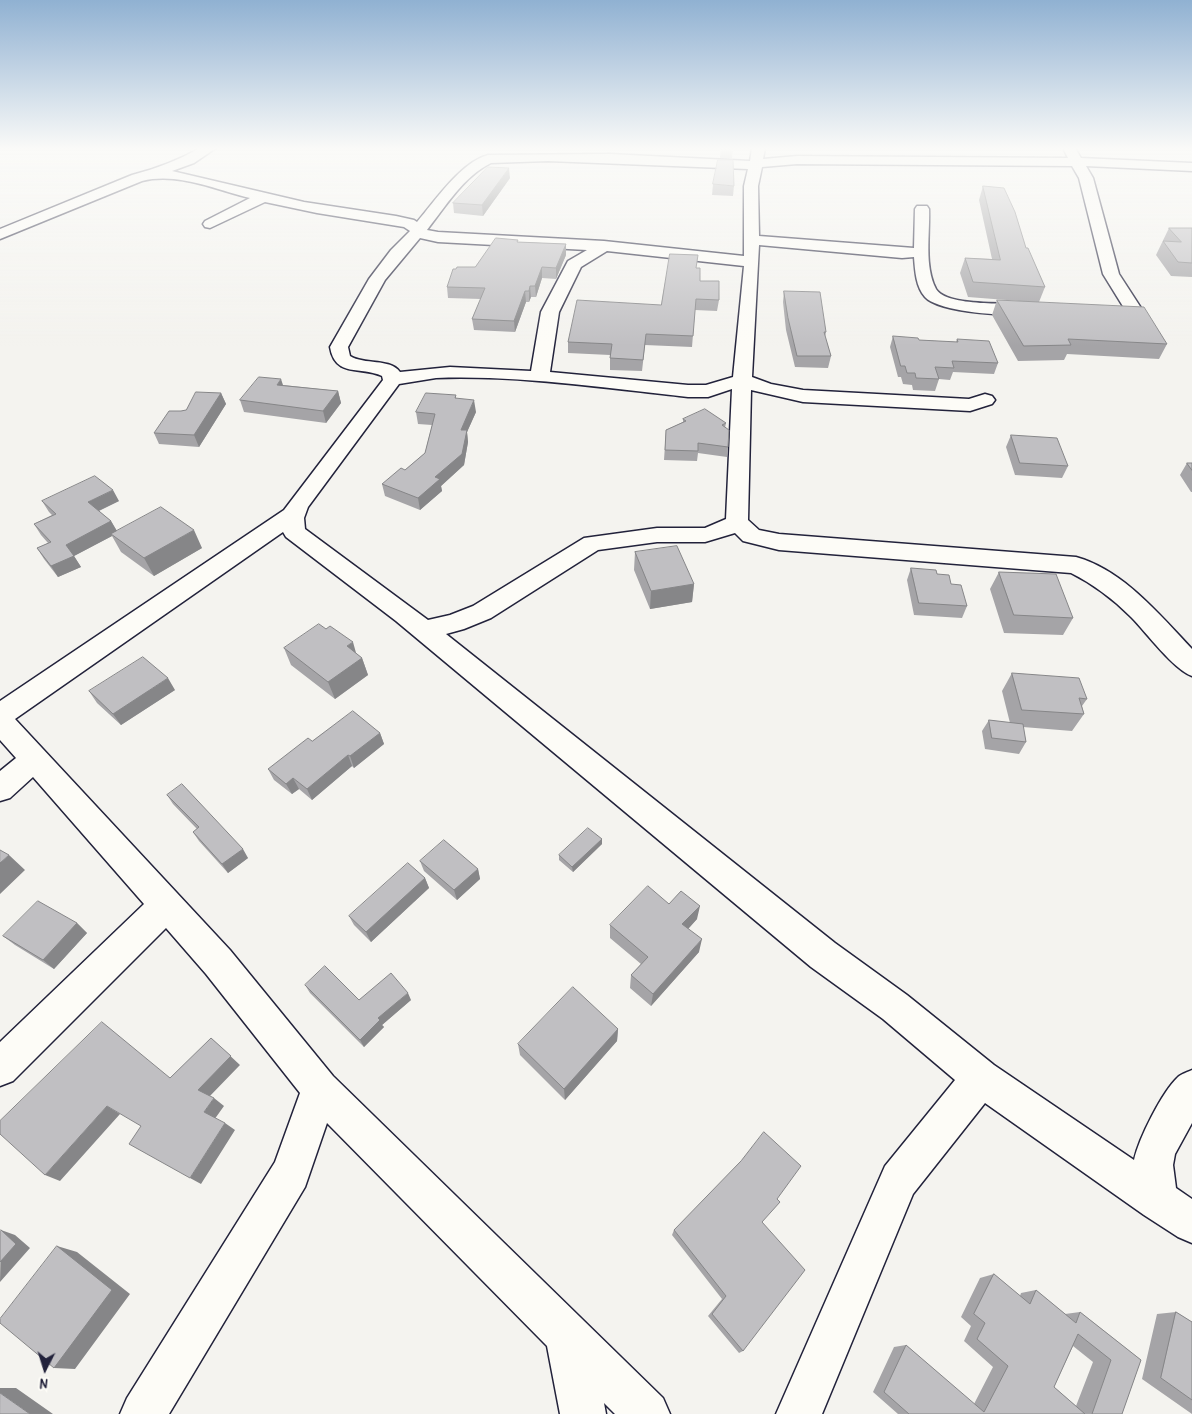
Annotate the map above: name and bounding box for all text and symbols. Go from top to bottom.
north arrow [20,1344,70,1394]
text: N [39,1375,48,1394]

